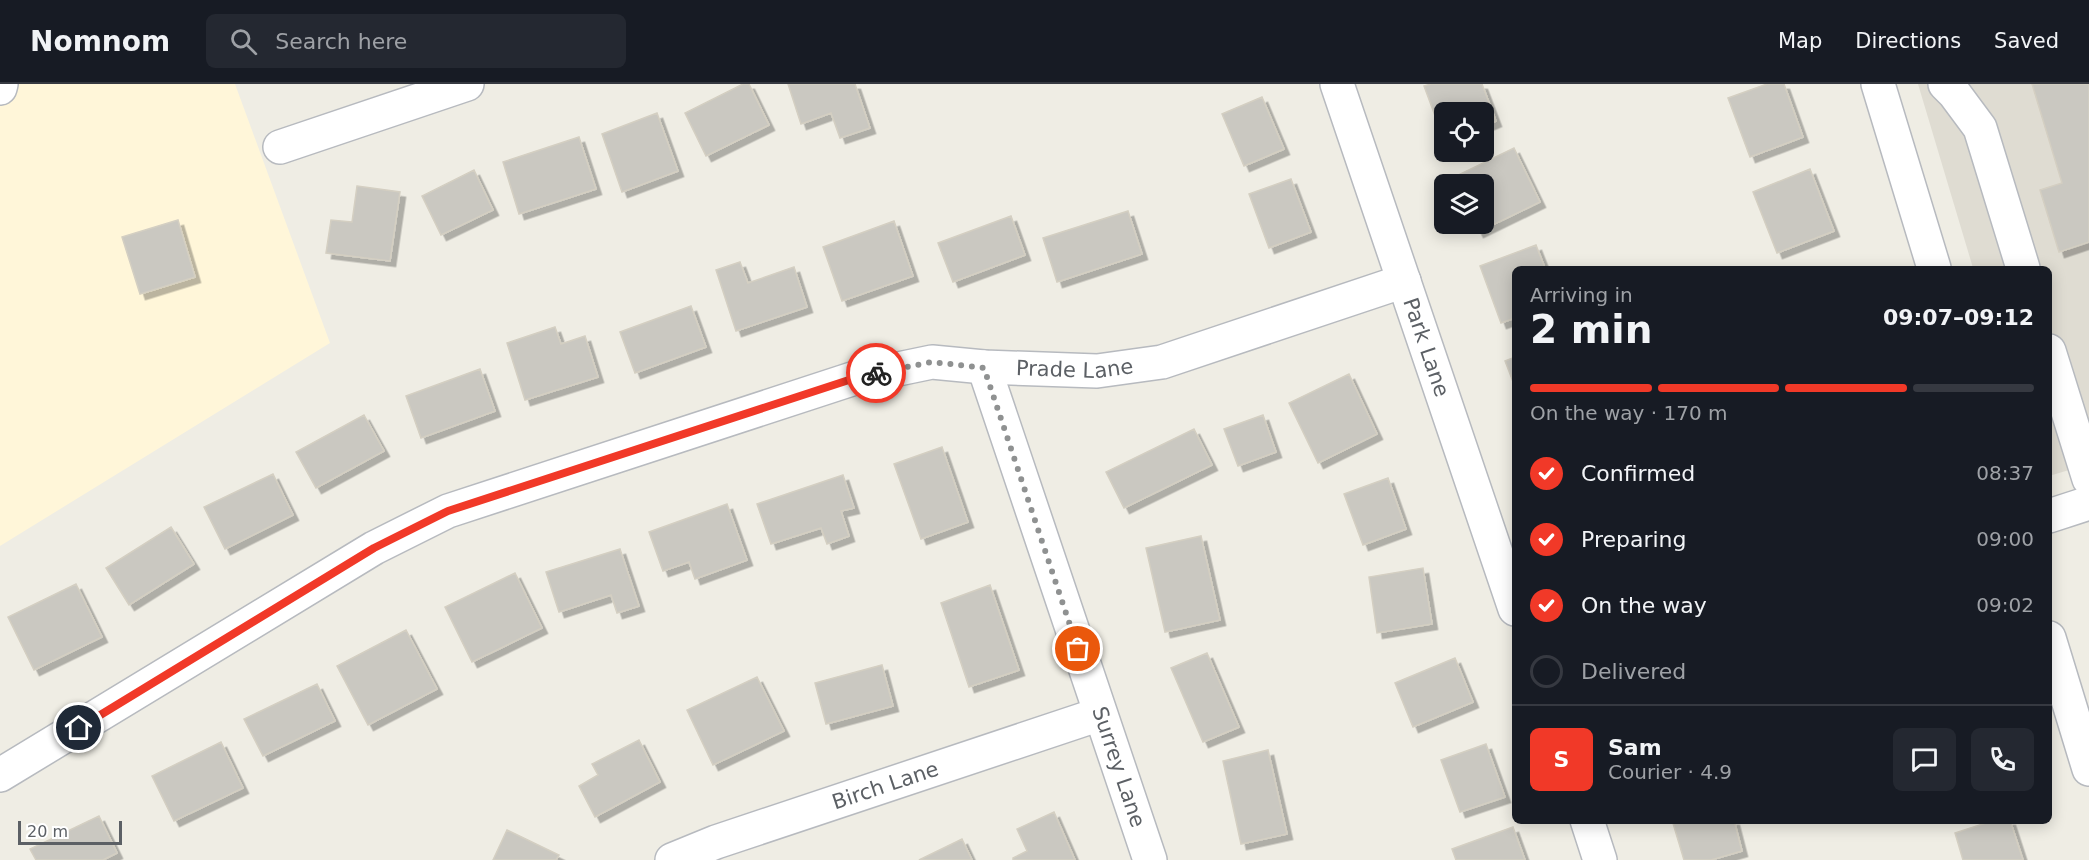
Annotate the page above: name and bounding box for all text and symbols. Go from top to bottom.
search box [206,14,626,68]
text: Nomnom [30,25,170,58]
icon: search [227,25,260,58]
text: Search here [275,29,407,54]
text: Map [1778,29,1822,53]
text: Directions [1855,29,1961,53]
text: Saved [1994,29,2059,53]
map controls [1434,102,1494,234]
button: locate [1434,102,1494,162]
button: layers [1434,174,1494,234]
text: Arriving in [1530,283,1633,307]
street label: Park Lane [1398,295,1454,400]
text: 09:07–09:12 [1883,305,2034,330]
text: 2 min [1530,307,1652,352]
courier [846,343,906,403]
street label: Prade Lane [1015,354,1135,383]
icon: bike [860,357,893,390]
text: On the way · 170 m [1530,401,1728,425]
icon: check [1530,457,1563,490]
text: Confirmed [1581,461,1695,486]
text: 08:37 [1976,461,2034,485]
icon: check [1530,523,1563,556]
text: Preparing [1581,527,1687,552]
text: 09:00 [1976,527,2034,551]
icon: check [1530,589,1563,622]
text: On the way [1581,593,1707,618]
text: 09:02 [1976,593,2034,617]
pin [1052,623,1103,674]
icon: bag [1061,632,1094,665]
text: Delivered [1581,659,1686,684]
pin [53,702,104,753]
street label: Surrey Lane [1087,703,1150,830]
icon: home [62,711,95,744]
button: chat [1893,728,1956,791]
button: phone [1971,728,2034,791]
text: Sam [1608,735,1662,760]
text: S [1554,747,1569,772]
street label: Birch Lane [829,757,942,814]
text: Courier · 4.9 [1608,760,1732,784]
scale bar [18,818,122,846]
text: 20 m [27,822,68,841]

